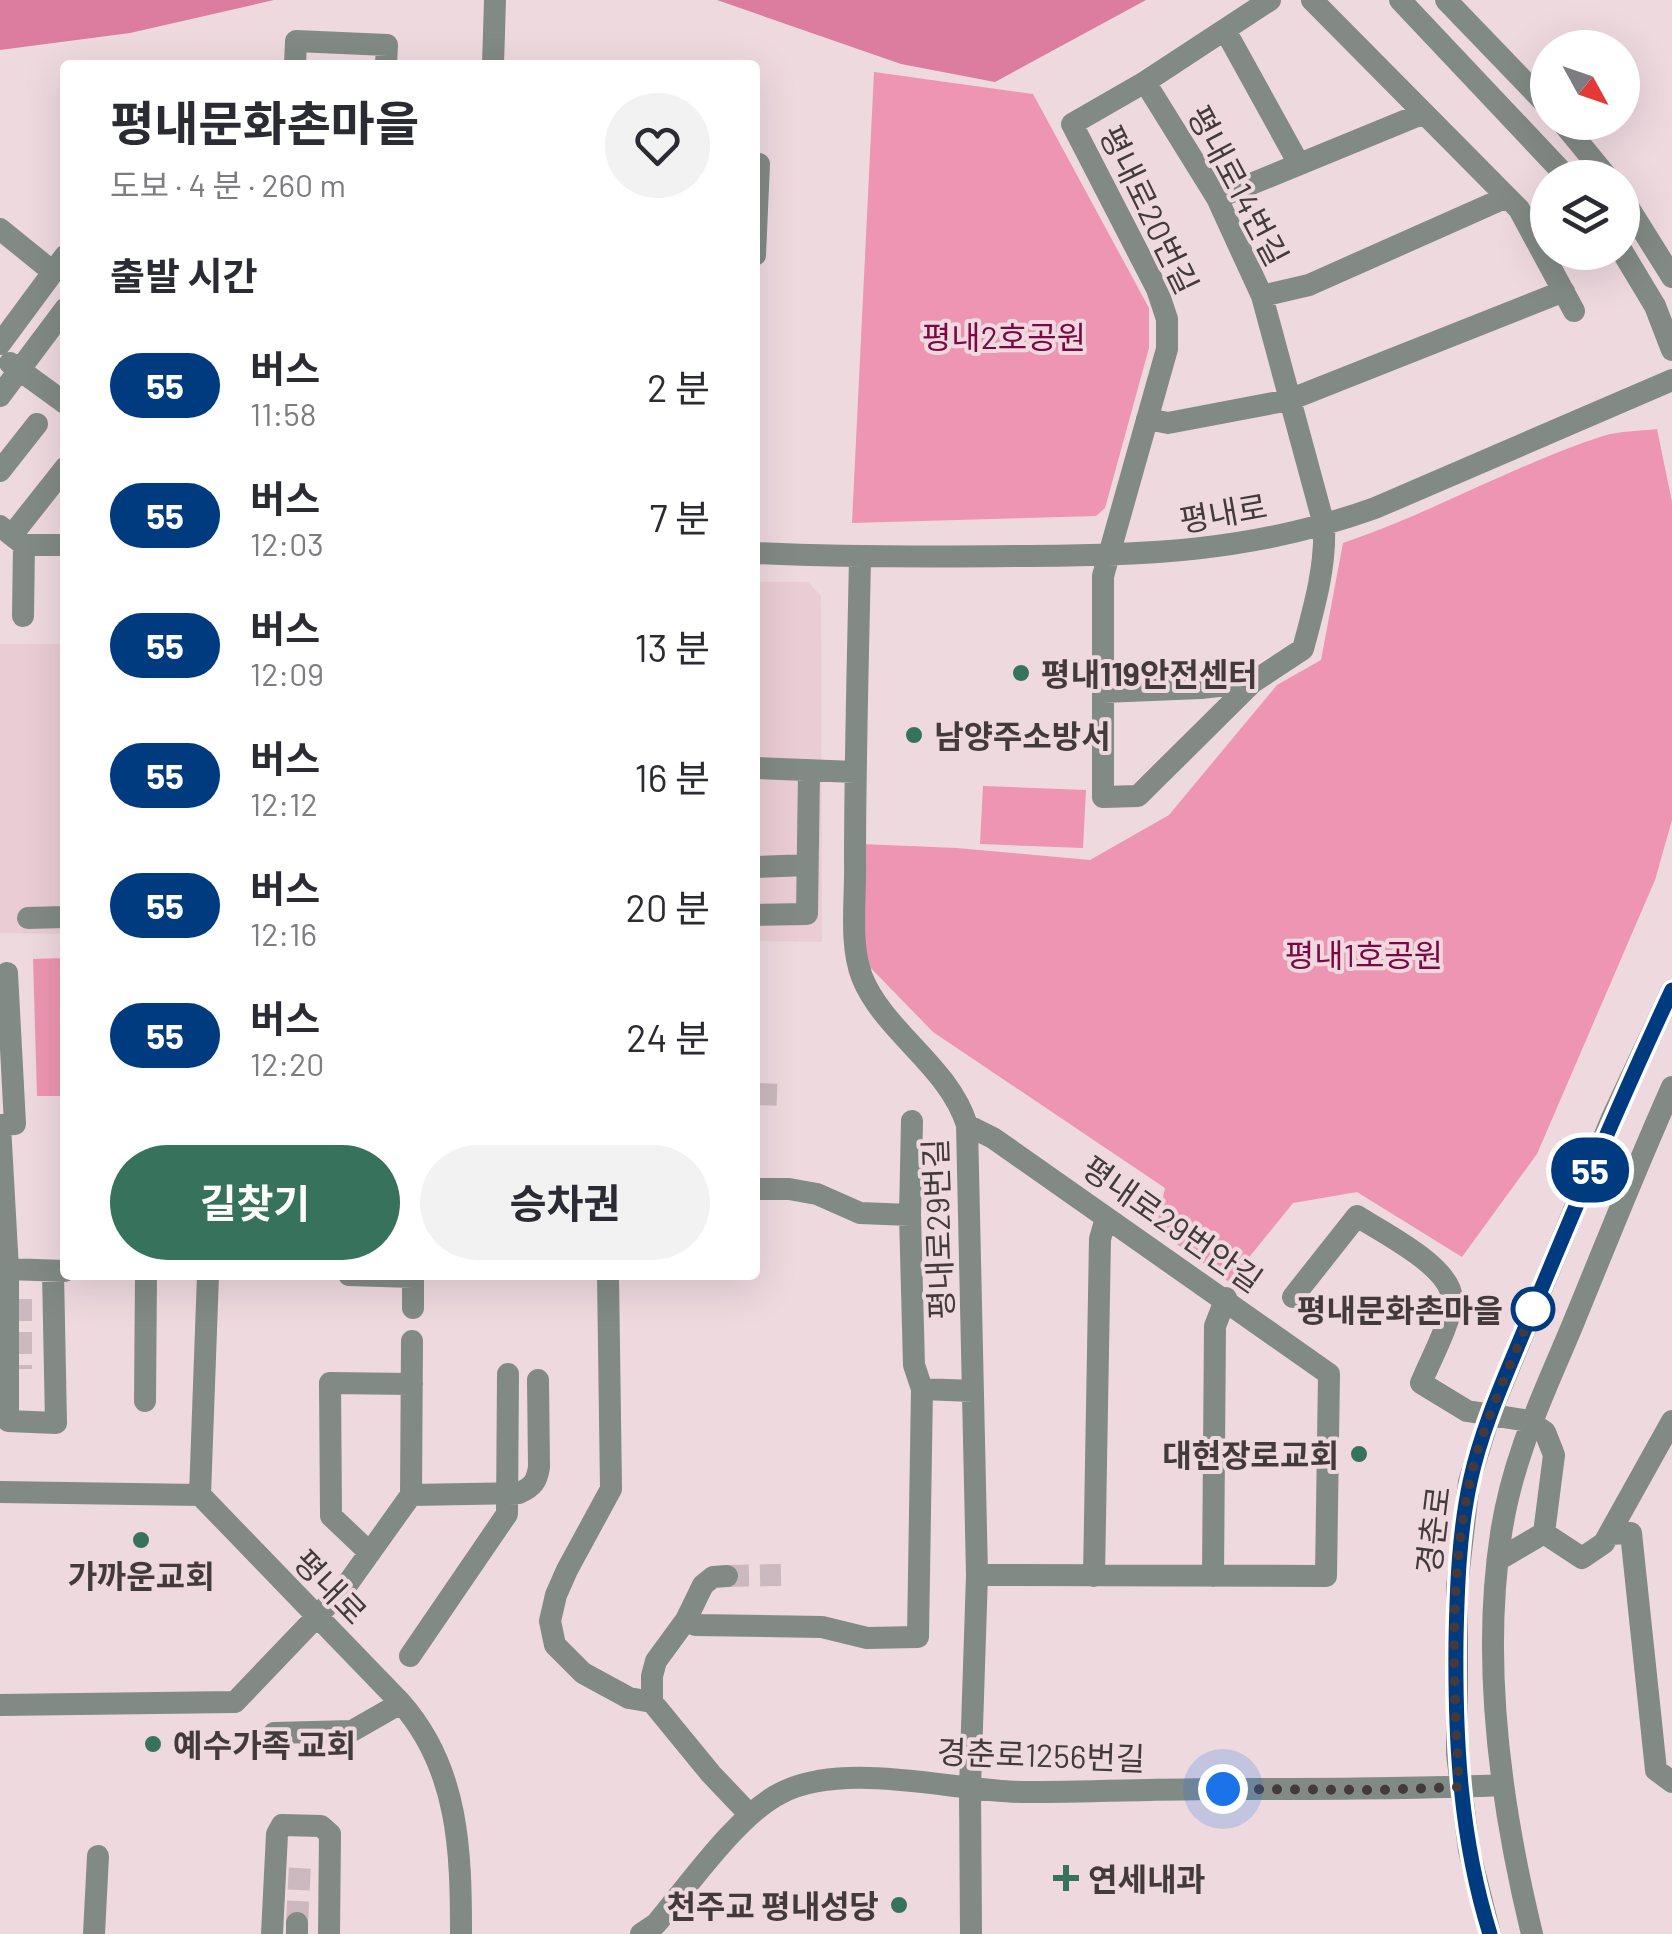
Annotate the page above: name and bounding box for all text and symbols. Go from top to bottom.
north arrow [1530,30,1640,140]
map controls [1530,30,1640,270]
text: 평내문화촌마을 [110,93,419,151]
button: heart [605,93,710,198]
street label: 평내로14번길 [1181,98,1297,272]
street label: 평내로20번길 [1093,119,1207,299]
button: layers [1530,160,1640,270]
text: 도보 · 4 분 · 260 m [110,165,346,203]
text: 출발 시간 [110,252,257,298]
park label: 평내2호공원 [922,317,1086,355]
text: 버스 [250,345,320,391]
text: 55 [146,364,184,406]
text: 2 분 [647,364,710,410]
text: 11:58 [250,394,316,432]
text: 버스 [250,475,320,521]
street label: 평내로 [1176,486,1270,538]
text: 55 [146,494,184,536]
text: 7 분 [649,494,710,540]
text: 12:03 [250,524,324,562]
text: 버스 [250,605,320,651]
text: 55 [146,624,184,666]
text: 13 분 [635,624,710,670]
text: 12:09 [250,654,324,692]
place label: 평내119안전센터 [1041,654,1258,692]
marker: 평내119안전센터 [1010,662,1032,684]
place label: 남양주소방서 [934,716,1111,754]
marker: 남양주소방서 [903,724,925,746]
text: 버스 [250,735,320,781]
text: 55 [146,754,184,796]
text: 16 분 [635,754,710,800]
text: 12:12 [250,784,318,822]
text: 버스 [250,865,320,911]
text: 55 [146,884,184,926]
text: 20 분 [626,884,710,930]
text: 12:16 [250,914,317,952]
park label: 평내1호공원 [1285,935,1443,973]
text: 버스 [250,995,320,1041]
text: 55 [146,1014,184,1056]
text: 24 분 [626,1014,710,1060]
text: 12:20 [250,1044,324,1082]
street label: 평내로29번길 [915,1138,959,1320]
line badge: 55 [1545,1138,1635,1202]
button: 길찾기 [110,1145,400,1260]
button: 승차권 [420,1145,710,1260]
street label: 평내로29번안길 [1076,1147,1270,1299]
text: 55 [1571,1149,1609,1191]
marker: 평내문화촌마을 [1512,1288,1554,1330]
place label: 평내문화촌마을 [1297,1290,1503,1328]
place label: 대현장로교회 [1162,1435,1339,1473]
marker: 대현장로교회 [1348,1443,1370,1465]
street label: 경춘로 [1408,1484,1456,1576]
marker: 가까운교회 [130,1529,152,1551]
street label: 평내로 [287,1541,375,1631]
place label: 가까운교회 [67,1556,215,1594]
place label: 예수가족 교회 [173,1725,356,1763]
street label: 경춘로1256번길 [936,1731,1146,1777]
marker: 예수가족 교회 [142,1733,164,1755]
your location [1198,1764,1248,1814]
place label: 연세내과 [1088,1859,1206,1897]
marker: 연세내과 [1053,1865,1079,1891]
place label: 천주교 평내성당 [667,1886,879,1924]
marker: 천주교 평내성당 [888,1894,910,1916]

